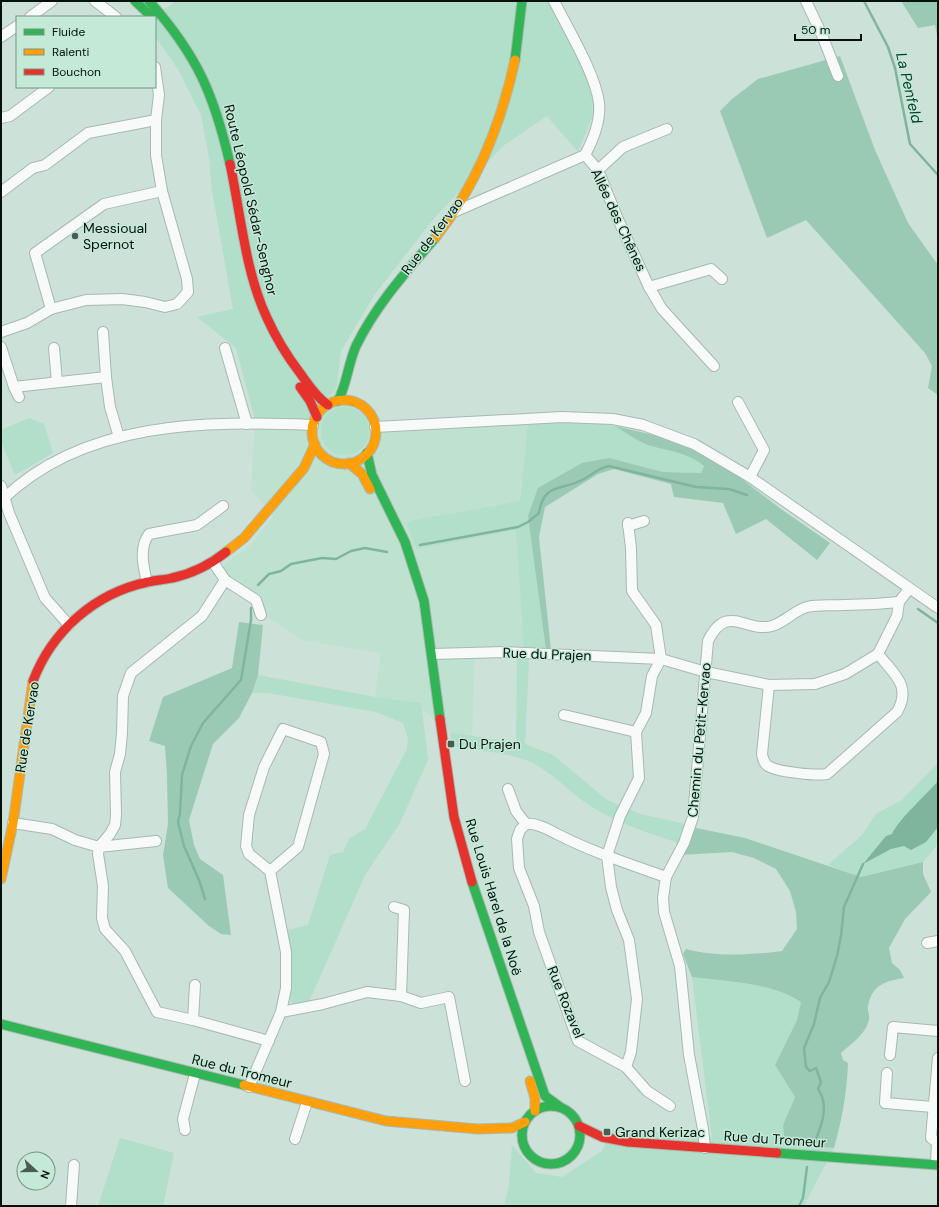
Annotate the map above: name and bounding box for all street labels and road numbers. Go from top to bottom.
street label: Route Léopold Sédar-Senghor [220,103,282,297]
street label: Allée des Chênes [587,166,651,274]
street label: Rue de Kervao [397,194,467,278]
street label: Rue du Prajen [502,643,592,665]
street label: Chemin du Petit-Kervao [683,662,715,818]
street label: Rue de Kervao [11,680,43,774]
street label: Rue Louis Harel de la Noë [462,816,526,978]
street label: Rue Rozavel [543,963,589,1041]
street label: Rue du Tromeur [190,1050,294,1092]
street label: Rue du Tromeur [723,1126,827,1152]

